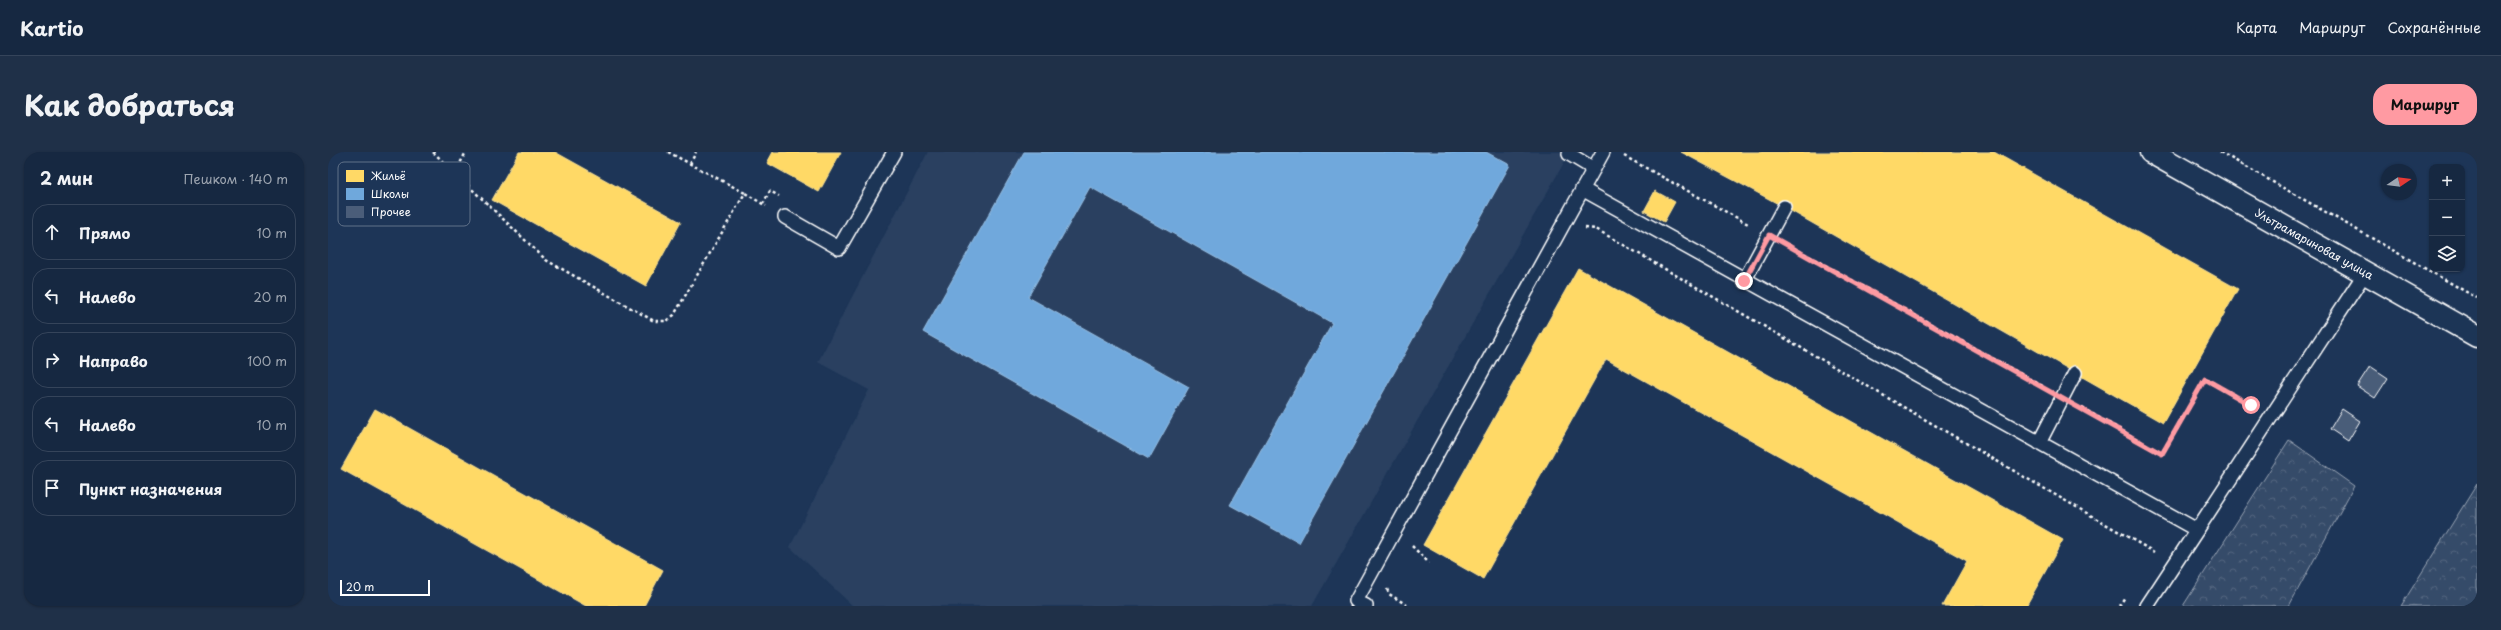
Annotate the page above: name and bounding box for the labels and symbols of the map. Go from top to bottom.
legend [338,162,470,226]
north arrow [2381,164,2417,200]
text: Жильё [370,167,406,184]
text: Школы [371,185,409,202]
text: Прочее [371,203,411,220]
street label: Ультрамариновая улица [2252,204,2377,283]
route end [1735,272,1753,290]
route start [2242,396,2260,414]
scale bar [340,578,430,597]

